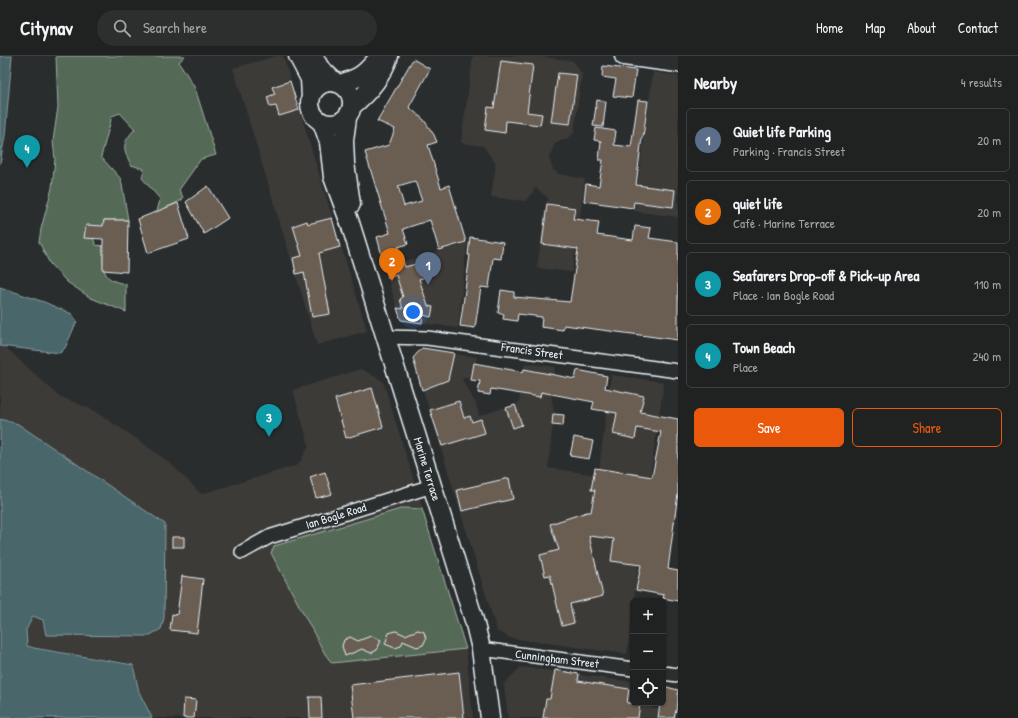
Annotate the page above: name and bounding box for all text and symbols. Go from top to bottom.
search box [97,10,377,46]
text: Citynav [20,15,73,41]
icon: search [111,17,133,39]
text: Search here [143,17,207,38]
text: Home [816,18,843,37]
text: Map [865,18,885,37]
text: About [907,18,936,37]
text: Contact [958,18,998,37]
text: Nearby [694,71,737,94]
text: 4 results [961,73,1002,91]
text: Quiet life Parking [733,121,831,142]
text: 1 [706,131,710,149]
text: 20 m [977,131,1001,149]
pin: 4 [14,135,40,168]
text: Parking · Francis Street [733,142,845,160]
text: quiet life [733,193,783,214]
text: 2 [705,203,711,221]
text: 20 m [977,203,1001,221]
text: Café · Marine Terrace [733,214,835,232]
pin: 2 [379,248,405,281]
pin: 1 [415,252,441,285]
text: Seafarers Drop-off & Pick-up Area [733,265,919,286]
text: 3 [705,275,711,293]
text: 110 m [974,275,1001,293]
text: Place · Ian Bogle Road [733,286,834,304]
your location [403,302,423,322]
text: Town Beach [733,337,795,358]
street label: Francis Street [499,338,565,363]
text: 4 [706,347,710,365]
text: 240 m [972,347,1001,365]
text: Place [733,358,758,376]
pin: 3 [256,404,282,437]
button: Save [694,408,844,447]
button: Share [852,408,1002,447]
street label: Marine Terrace [410,435,445,503]
street label: Ian Bogle Road [304,498,368,533]
map controls [630,598,666,706]
button: + [630,598,666,634]
button: − [630,634,666,670]
street label: Cunningham Street [514,645,601,672]
button: locate [630,670,666,706]

